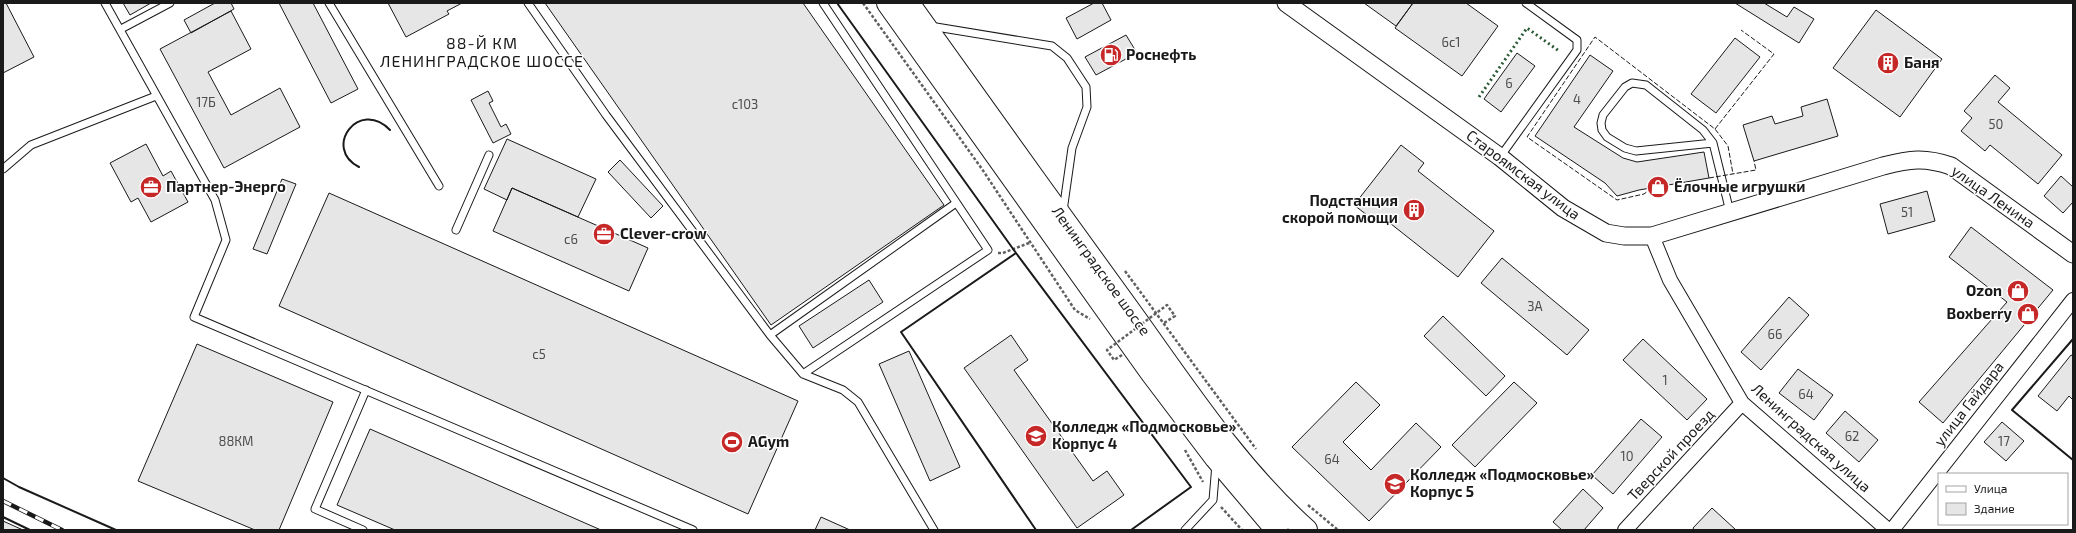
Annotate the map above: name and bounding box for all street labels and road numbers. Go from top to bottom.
street label: Староямская улица [1463,126,1584,224]
street label: улица Ленина [1948,161,2039,232]
street label: Ленинградское шоссе [1049,202,1155,339]
street label: улица Гайдара [1930,357,2008,450]
street label: Ленинградская улица [1748,379,1875,496]
street label: Тверской проезд [1623,405,1718,504]

